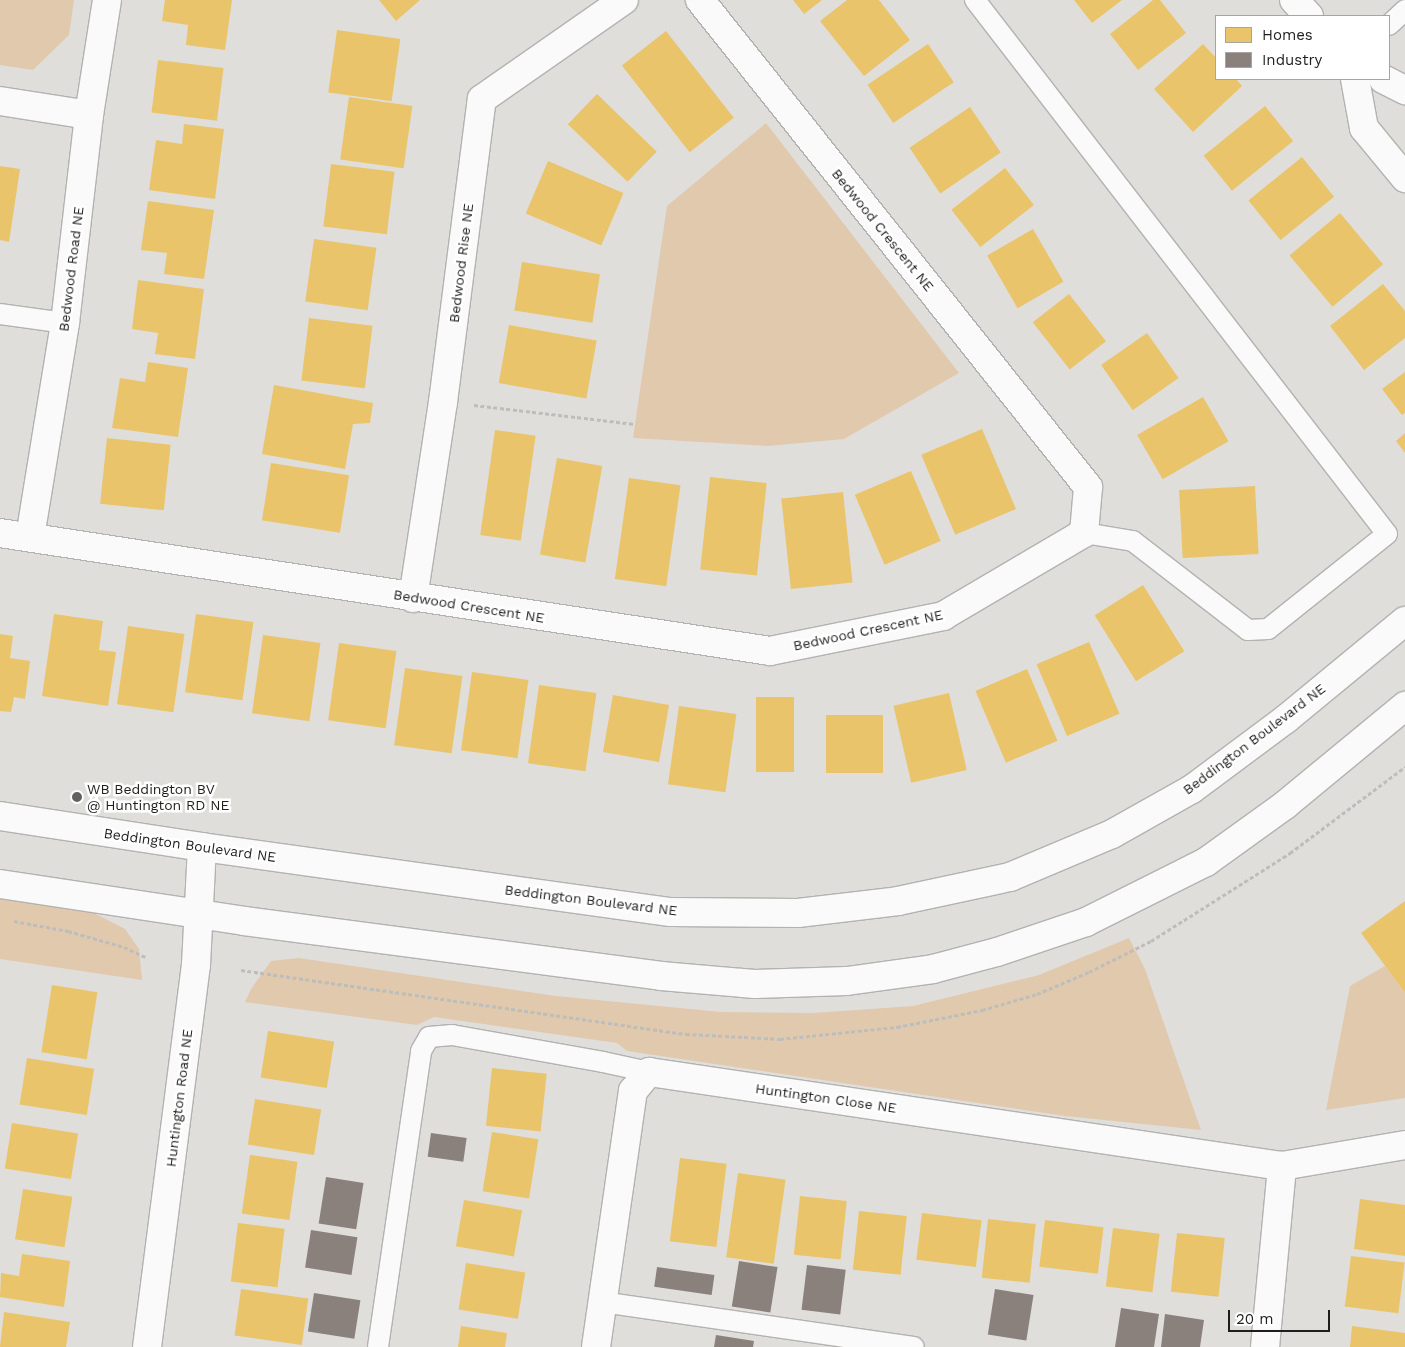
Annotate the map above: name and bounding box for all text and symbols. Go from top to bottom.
legend [1215,15,1390,80]
text: Homes [1262,26,1313,44]
text: Industry [1262,51,1322,69]
street label: Bedwood Crescent NE [828,165,938,295]
street label: Bedwood Rise NE [445,202,477,324]
street label: Bedwood Road NE [55,205,87,333]
street label: Bedwood Crescent NE [392,586,546,626]
street label: Bedwood Crescent NE [792,606,944,654]
street label: Beddington Boulevard NE [1179,680,1329,798]
place label: WB Beddington BV @ Huntington RD NE [87,781,229,814]
marker: WB Beddington BV @ Huntington RD NE [71,791,83,803]
street label: Beddington Boulevard NE [103,825,277,865]
street label: Beddington Boulevard NE [504,881,678,919]
street label: Huntington Road NE [162,1028,196,1168]
street label: Huntington Close NE [754,1080,898,1116]
scale bar [1230,1300,1332,1332]
text: 20 m [1236,1310,1274,1328]

